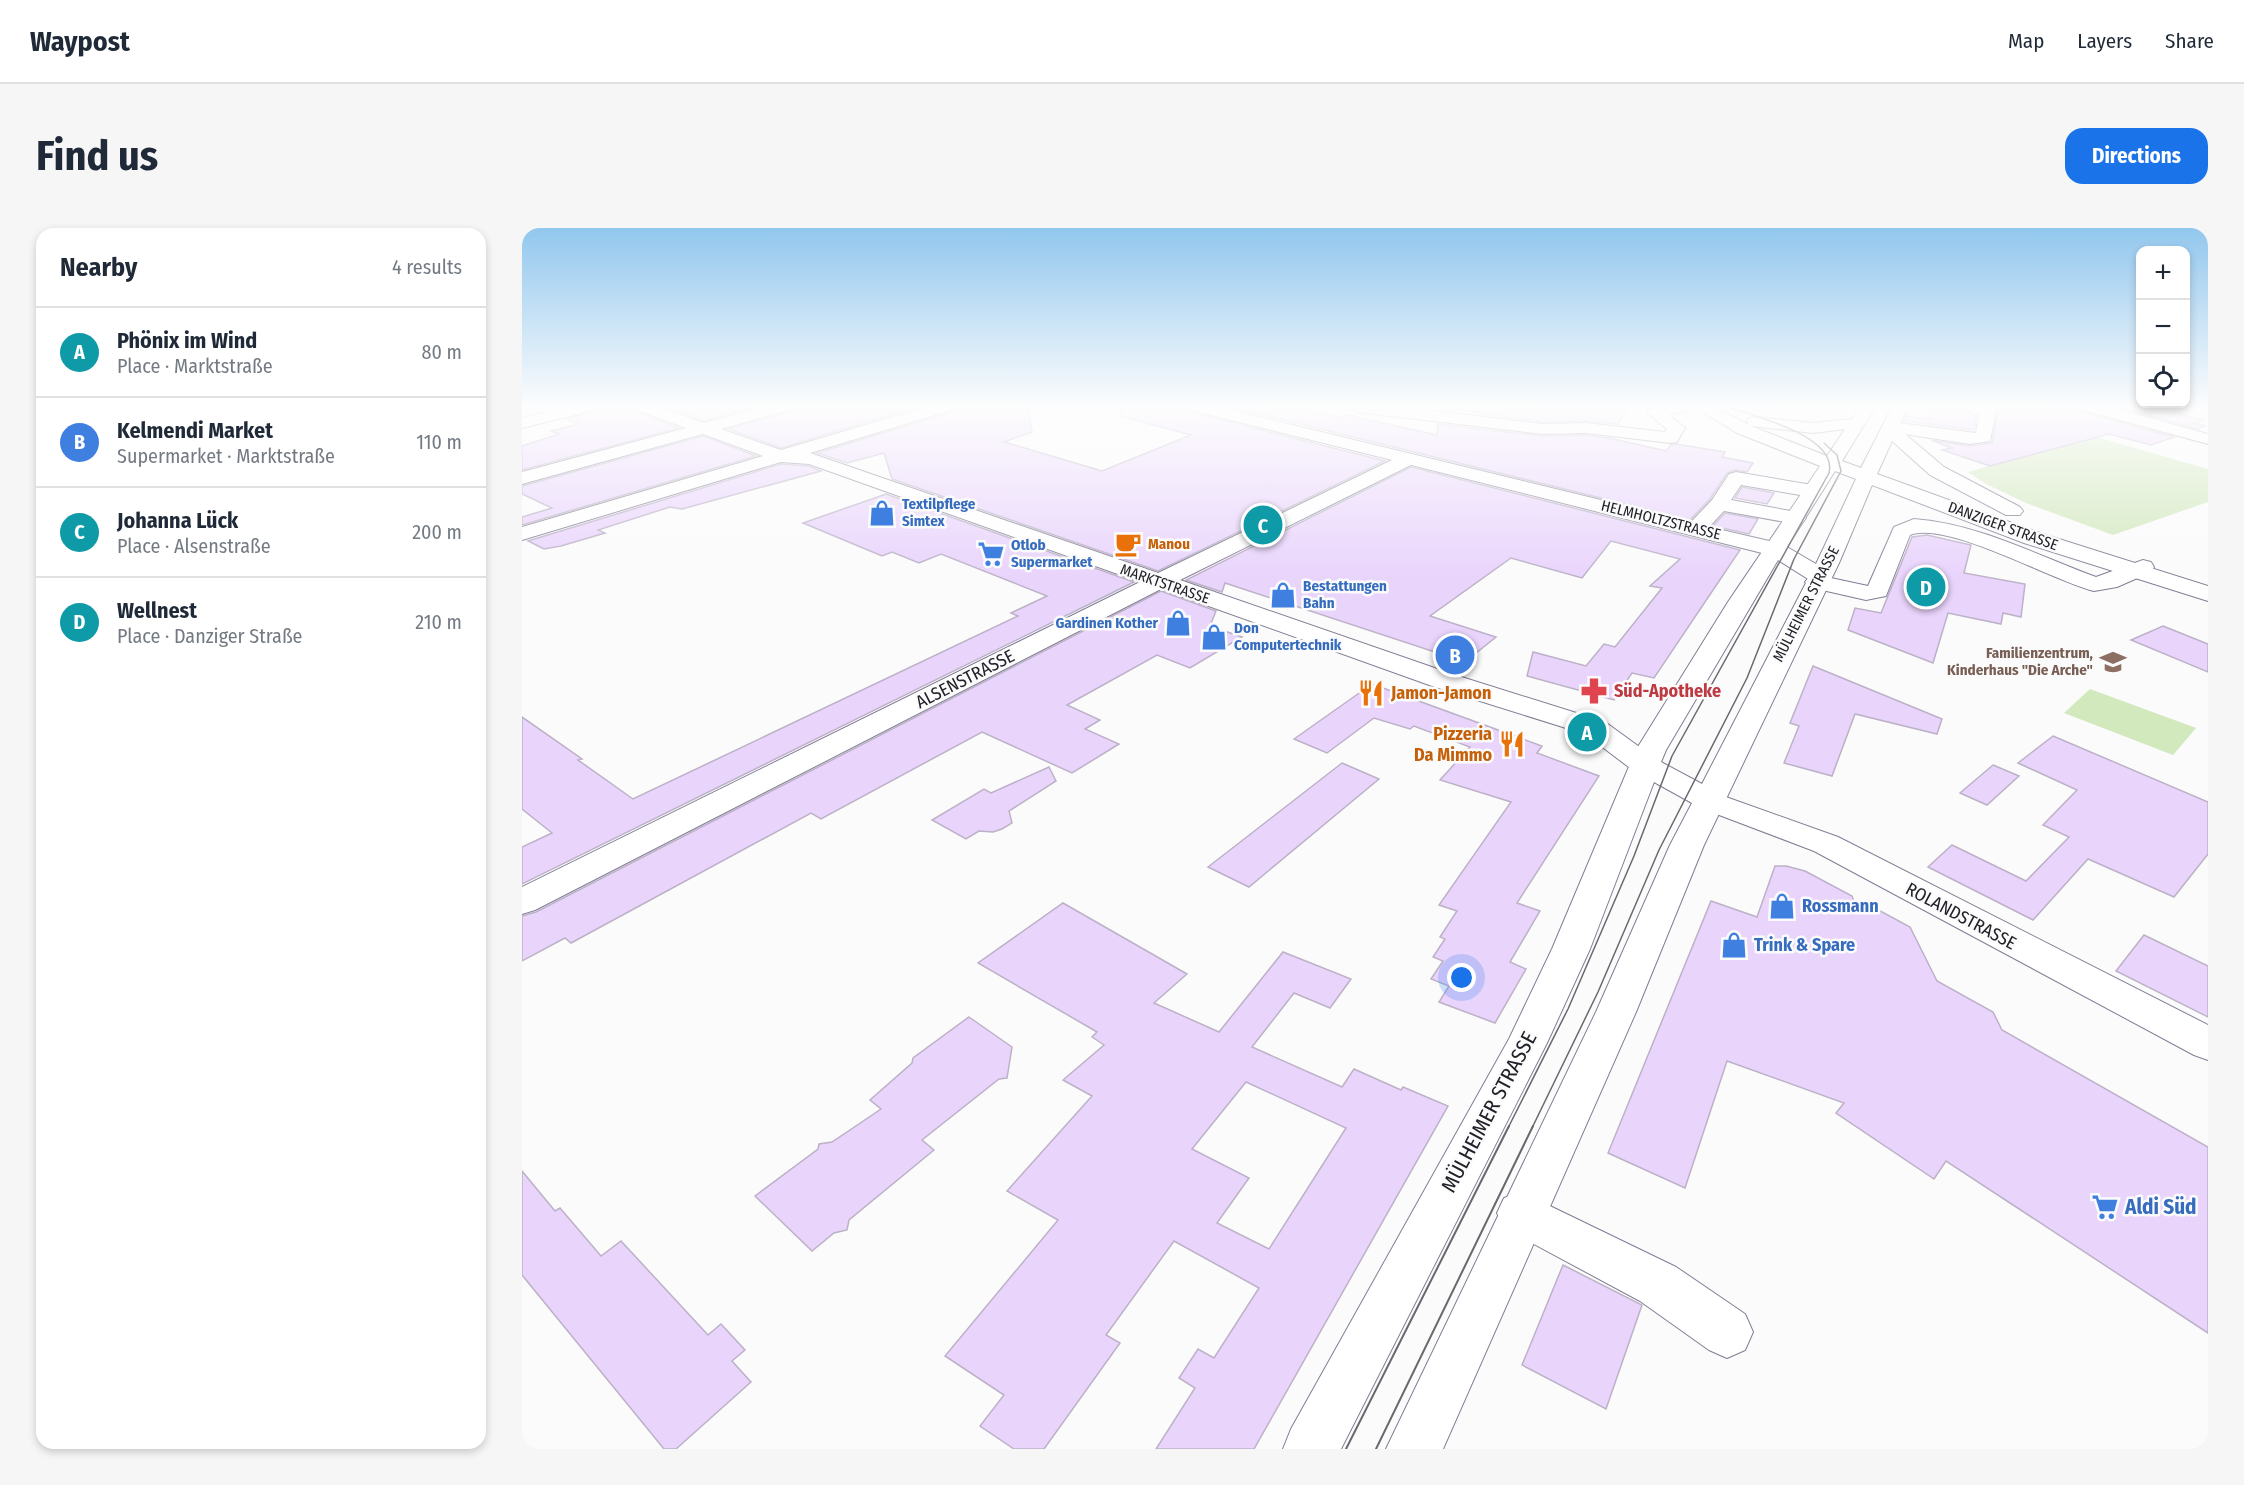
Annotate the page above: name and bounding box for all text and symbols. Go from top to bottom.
text: Waypost [30,25,130,58]
text: Map [2008,28,2044,54]
text: Layers [2077,28,2132,54]
text: Share [2165,28,2214,54]
button: Directions [2065,128,2208,184]
text: Find us [36,131,158,181]
map controls [2136,246,2190,408]
button: + [2136,246,2190,300]
text: Nearby [60,252,137,283]
text: 4 results [392,255,462,279]
button: − [2136,300,2190,354]
text: Phönix im Wind [117,327,257,354]
text: A [74,340,85,364]
text: 80 m [422,340,462,364]
text: Place · Marktstraße [117,354,273,378]
button: locate [2136,354,2190,408]
text: Kelmendi Market [117,417,273,444]
text: B [74,430,85,454]
text: 110 m [416,430,462,454]
text: Supermarket · Marktstraße [117,444,335,468]
place label: Textilpflege Simtex [902,495,976,530]
street label: HELMHOLTZSTRASSE [1599,496,1723,544]
shop icon: Textilpflege Simtex [867,498,897,528]
street label: DANZIGER STRASSE [1946,498,2060,554]
pin: C [1244,502,1282,548]
text: Johanna Lück [117,507,238,534]
text: C [74,520,85,544]
text: 200 m [412,520,462,544]
cafe icon: Manou [1113,529,1143,559]
text: Place · Alsenstraße [117,534,271,558]
place label: Manou [1148,535,1190,553]
place label: Otlob Supermarket [1011,536,1093,571]
supermarket icon: Otlob Supermarket [976,539,1006,569]
street label: MÜLHEIMER STRASSE [1769,543,1843,665]
street label: MARKTSTRASSE [1118,560,1212,608]
pin: D [1906,564,1946,610]
place label: Bestattungen Bahn [1303,577,1387,612]
shop icon: Bestattungen Bahn [1268,580,1298,610]
text: Wellnest [117,597,197,624]
shop icon: Gardinen Kother [1163,608,1193,638]
text: D [74,610,85,634]
text: 210 m [415,610,462,634]
place label: Gardinen Kother [1055,614,1159,632]
place label: Don Computertechnik [1234,619,1342,654]
shop icon: Don Computertechnik [1199,622,1229,652]
text: Place · Danziger Straße [117,624,302,648]
pin: B [1436,632,1474,678]
place label: Familienzentrum, Kinderhaus "Die Arche" [1947,644,2093,679]
street label: ALSENSTRASSE [912,645,1018,713]
school or university icon: Familienzentrum, Kinderhaus "Die Arche" [2098,647,2128,677]
pharmacy icon: Süd-Apotheke [1579,676,1609,706]
restaurant icon: Jamon-Jamon [1356,678,1386,708]
place label: Süd-Apotheke [1614,680,1721,702]
place label: Jamon-Jamon [1390,682,1491,704]
pin: A [1568,710,1606,754]
place label: Pizzeria Da Mimmo [1414,723,1492,766]
restaurant icon: Pizzeria Da Mimmo [1497,729,1527,759]
street label: ROLANDSTRASSE [1902,878,2020,954]
shop icon: Rossmann [1767,891,1797,921]
place label: Rossmann [1802,895,1879,917]
shop icon: Trink & Spare [1719,930,1749,960]
place label: Trink & Spare [1754,934,1855,956]
your location [1447,963,1476,992]
street label: MÜLHEIMER STRASSE [1436,1027,1542,1197]
supermarket icon: Aldi Süd [2090,1192,2120,1222]
place label: Aldi Süd [2124,1194,2197,1220]

